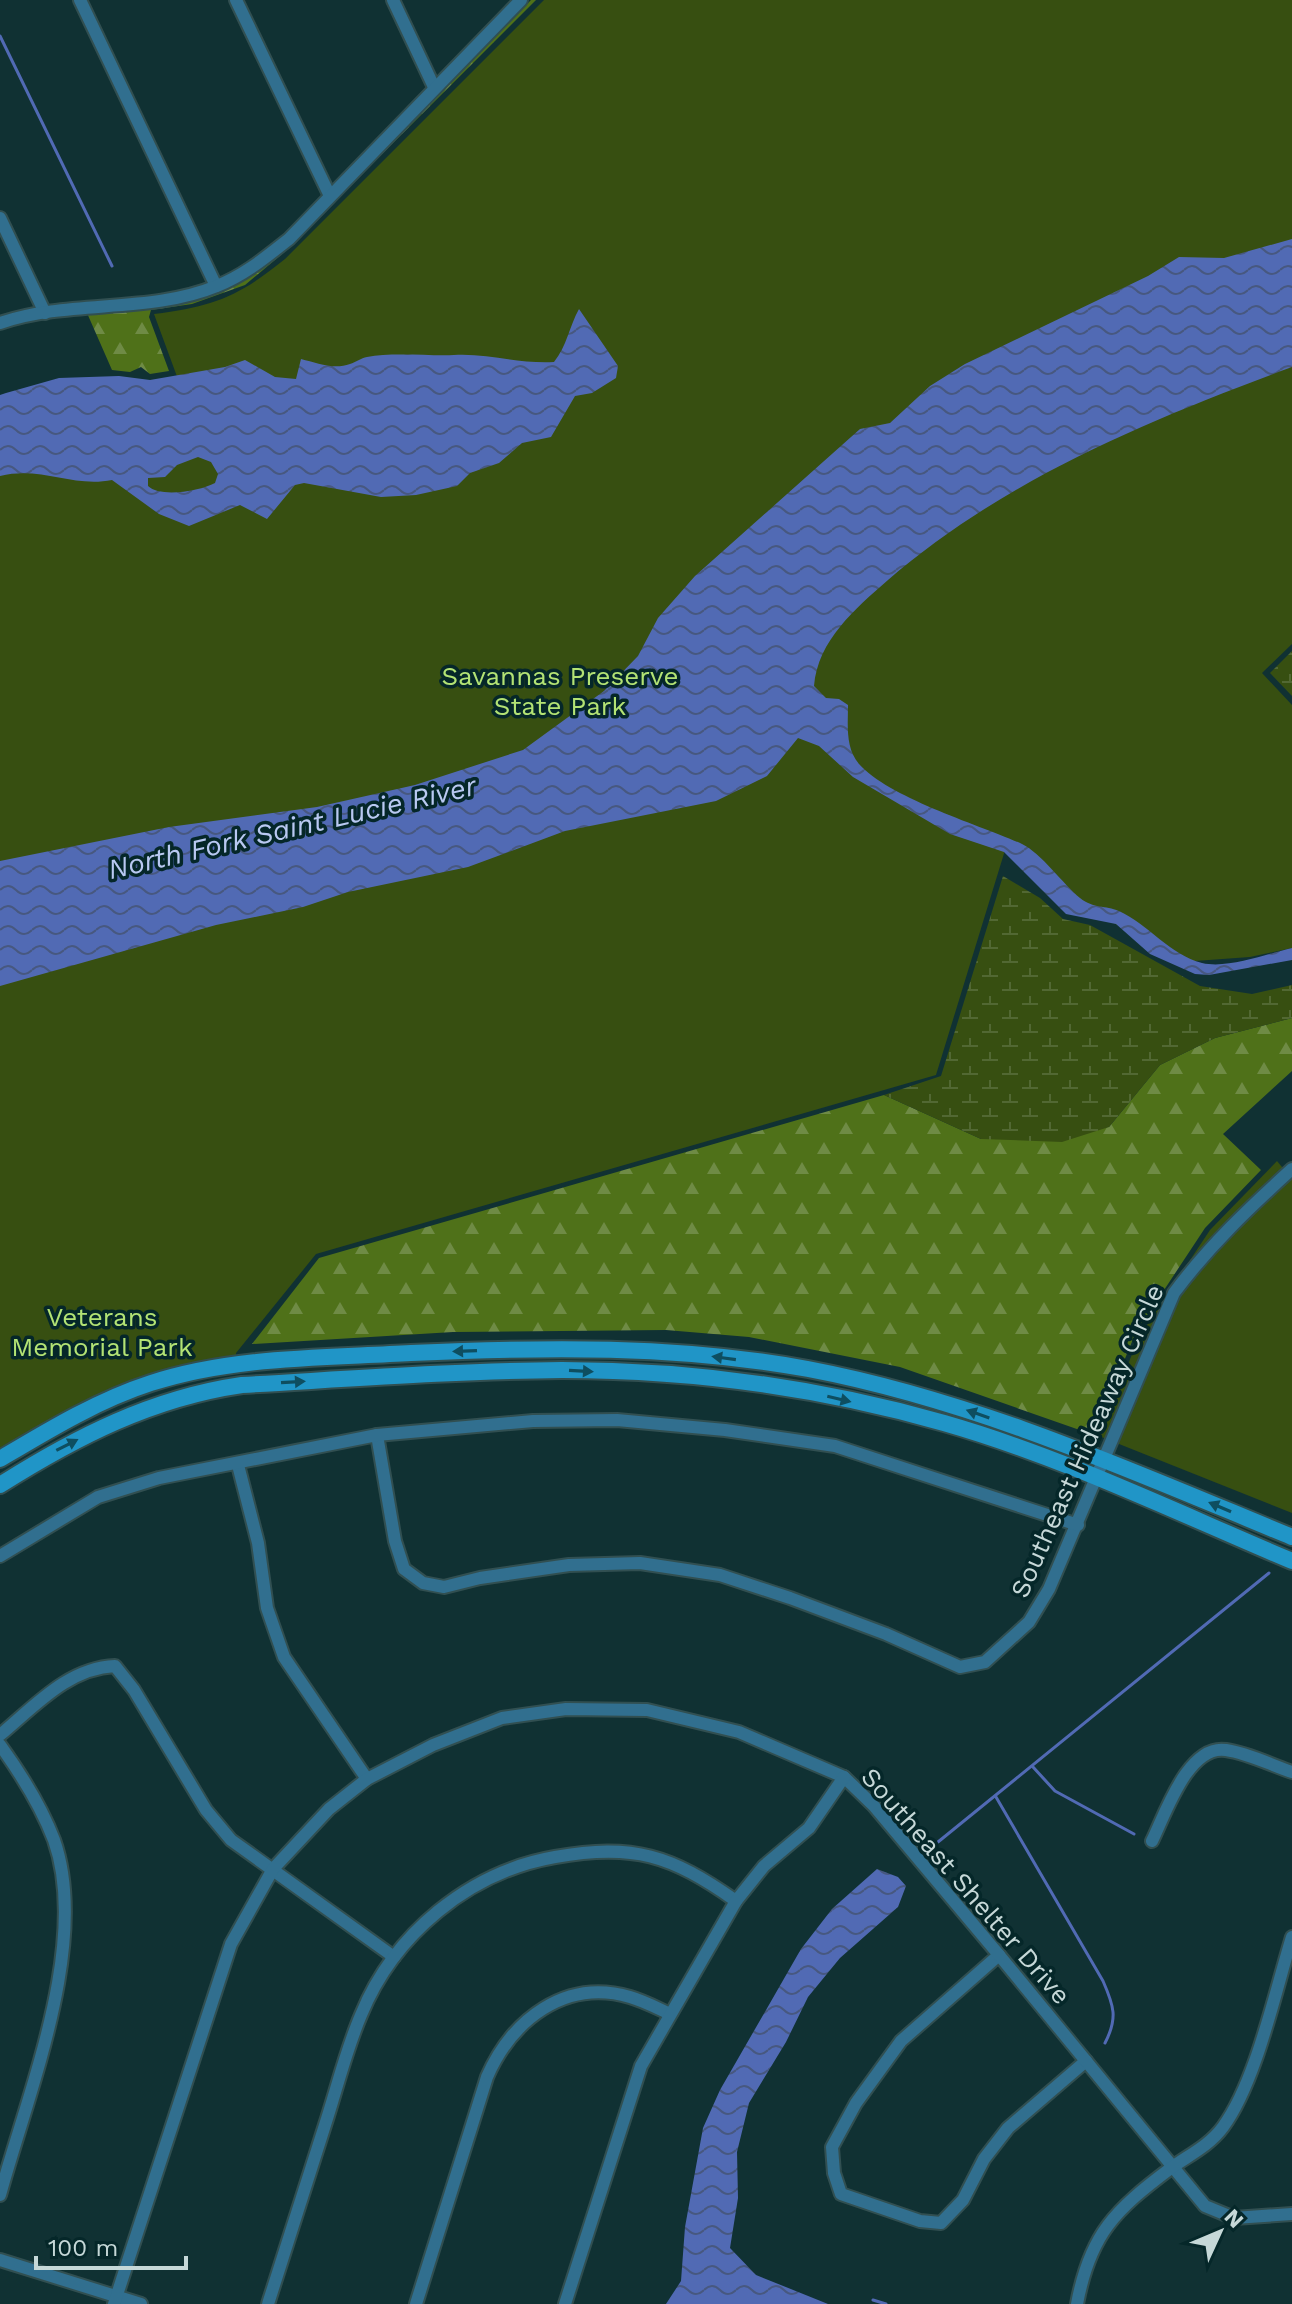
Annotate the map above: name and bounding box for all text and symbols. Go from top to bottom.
park label: Savannas Preserve State Park [442,661,678,721]
water label: North Fork Saint Lucie River [105,769,481,886]
street label: Southeast Hideaway Circle [1004,1280,1170,1602]
park label: Veterans Memorial Park [11,1302,193,1362]
one-way arrow [452,1345,477,1358]
one-way arrow [711,1351,736,1364]
one-way arrow [569,1365,594,1378]
one-way arrow [281,1376,306,1389]
one-way arrow [826,1393,851,1406]
one-way arrow [965,1407,989,1419]
one-way arrow [56,1439,79,1452]
one-way arrow [1208,1501,1232,1514]
street label: Southeast Shelter Drive [855,1762,1077,2010]
north arrow [1180,2192,1260,2272]
text: N [1219,2204,1249,2233]
scale bar [36,2220,186,2270]
text: 100 m [48,2234,118,2262]

